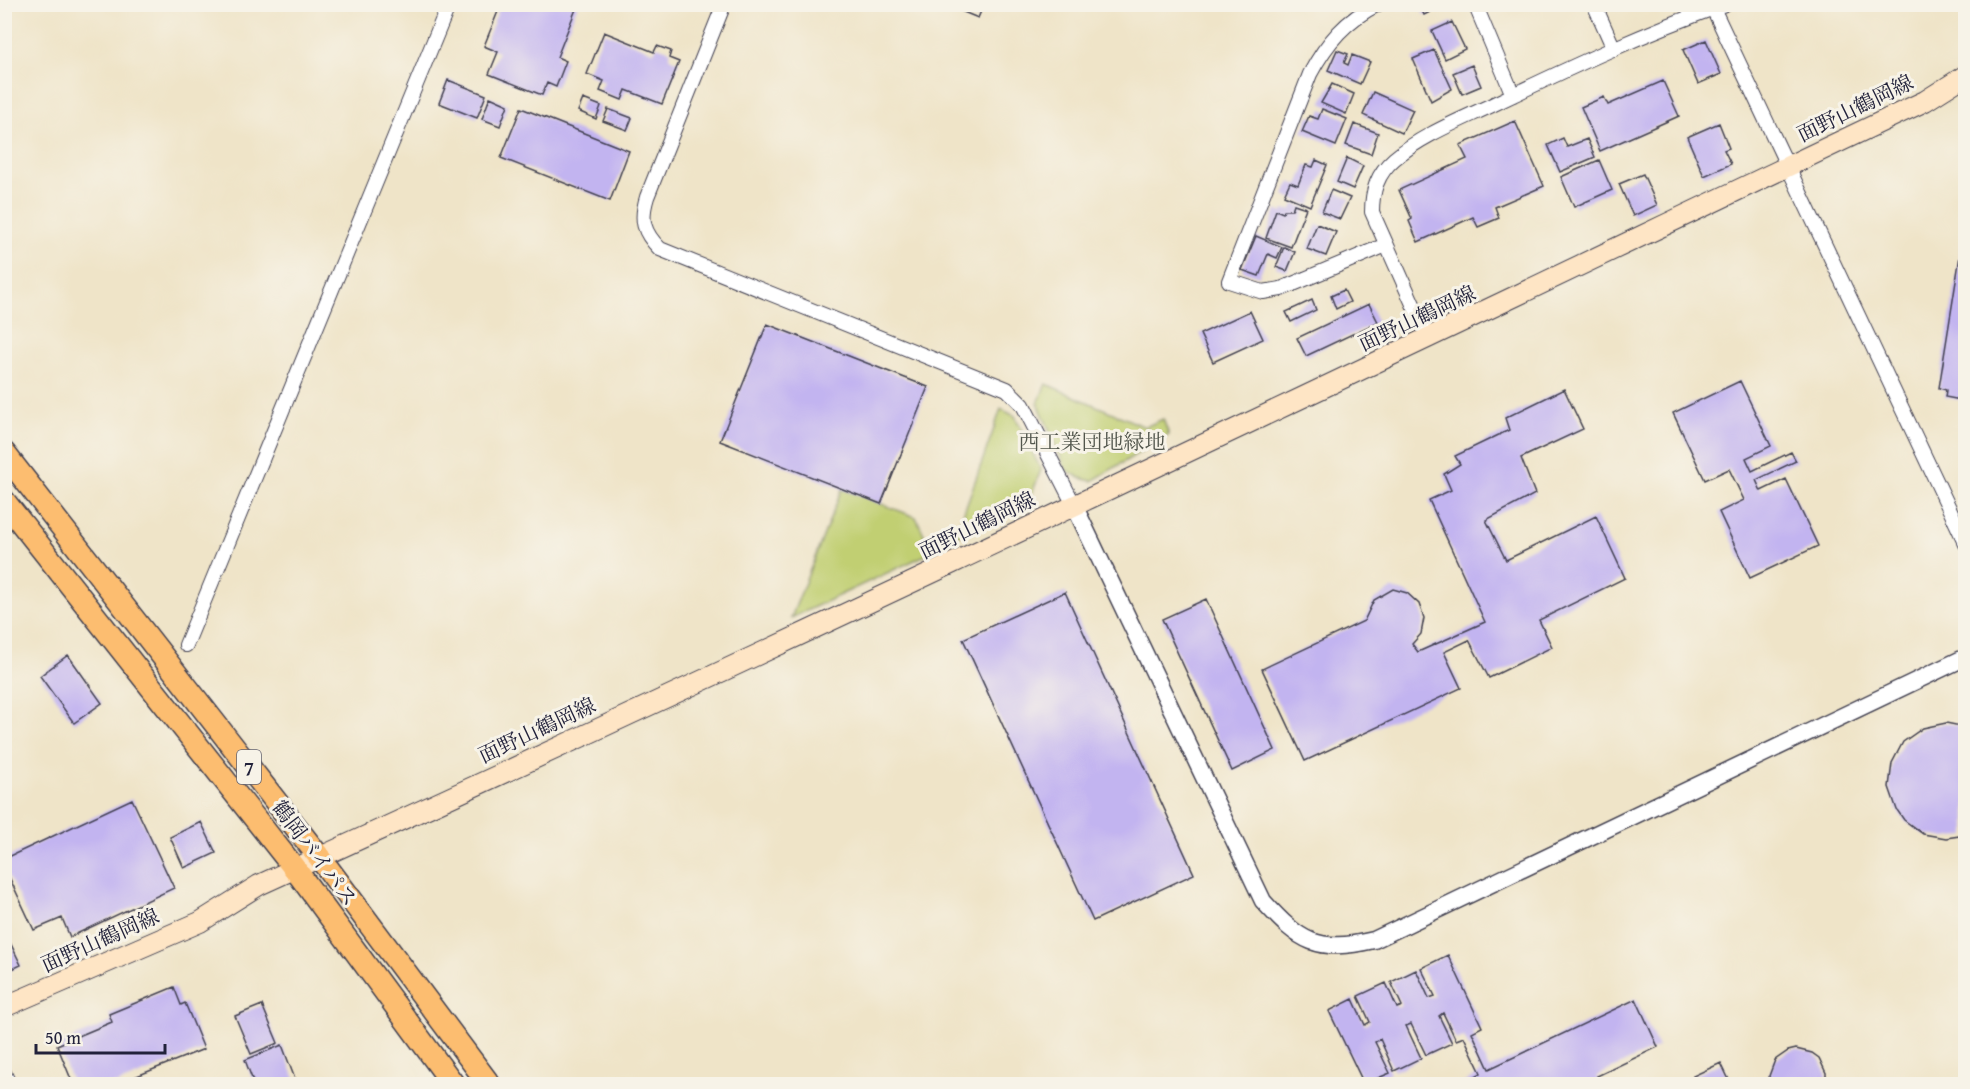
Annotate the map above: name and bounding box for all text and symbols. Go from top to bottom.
street label: 面野山鶴岡線 [1792,66,1918,150]
street label: 面野山鶴岡線 [1353,277,1481,359]
park label: 西工業団地緑地 [1019,426,1166,457]
street label: 面野山鶴岡線 [914,483,1040,567]
street label: 面野山鶴岡線 [473,689,601,771]
road number: 7 [237,750,261,784]
street label: 鶴岡バイパス [265,794,365,912]
street label: 面野山鶴岡線 [36,900,164,980]
scale bar [36,1017,165,1055]
text: 50 m [45,1024,81,1051]

